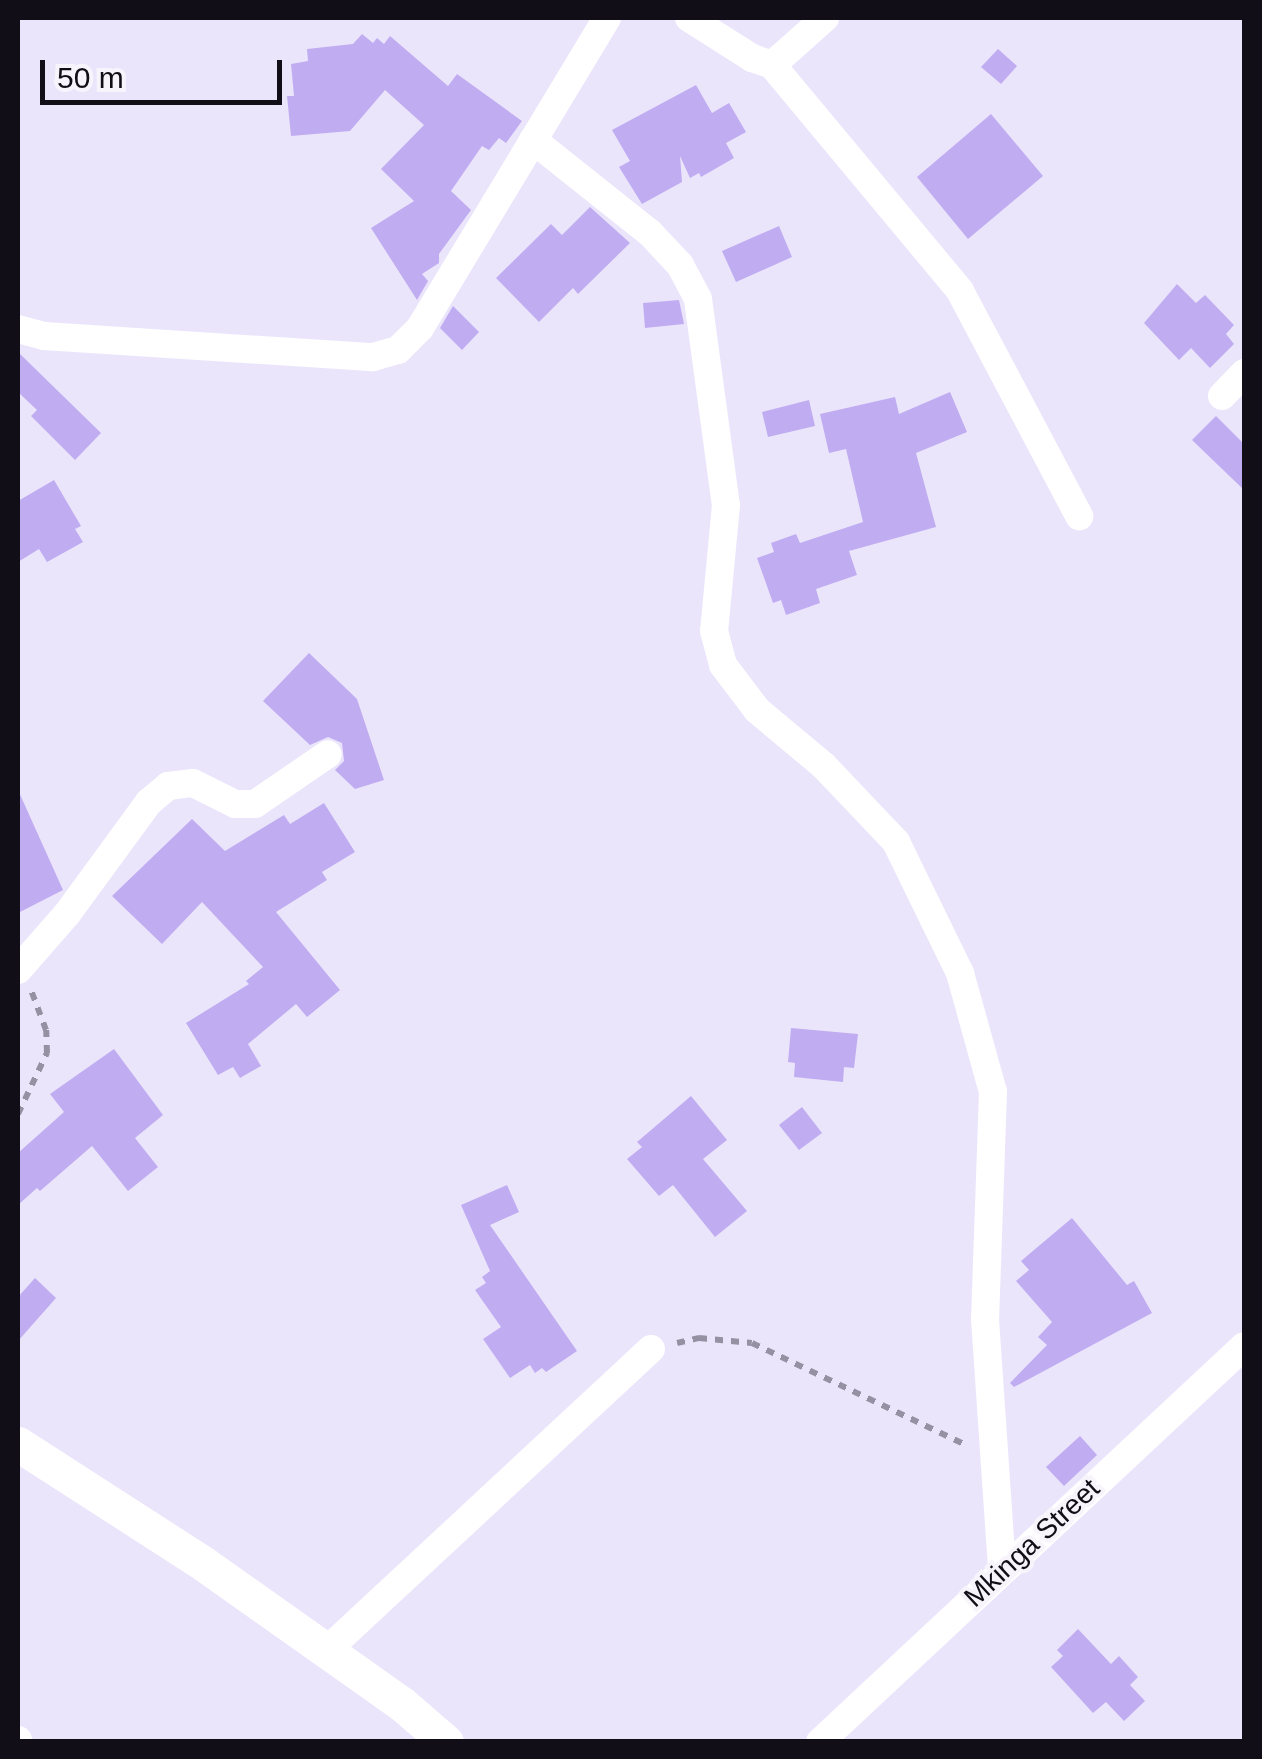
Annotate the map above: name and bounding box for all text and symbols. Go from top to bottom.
scale bar [45,40,288,102]
text: 50 m [57,61,124,94]
street label: Mkinga Street [957,1472,1107,1614]

